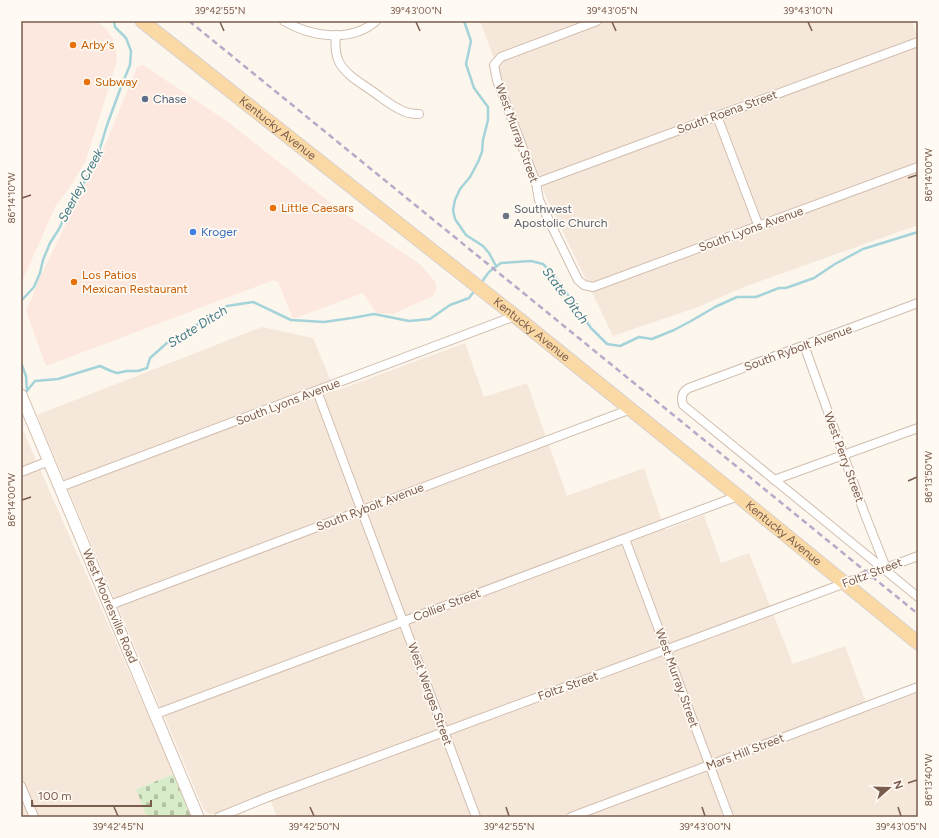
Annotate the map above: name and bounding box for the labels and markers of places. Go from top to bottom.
place label: Arby's [81,38,115,52]
marker: Arby's [68,40,78,50]
place label: Subway [95,75,138,89]
marker: Subway [82,77,92,87]
place label: Chase [153,92,187,106]
marker: Chase [140,94,150,104]
place label: Little Caesars [281,201,354,215]
place label: Southwest Apostolic Church [514,202,608,230]
marker: Little Caesars [268,203,278,213]
marker: Southwest Apostolic Church [501,211,511,221]
place label: Kroger [201,225,237,239]
marker: Kroger [188,227,198,237]
place label: Los Patios Mexican Restaurant [82,268,188,296]
marker: Los Patios Mexican Restaurant [69,277,79,287]

